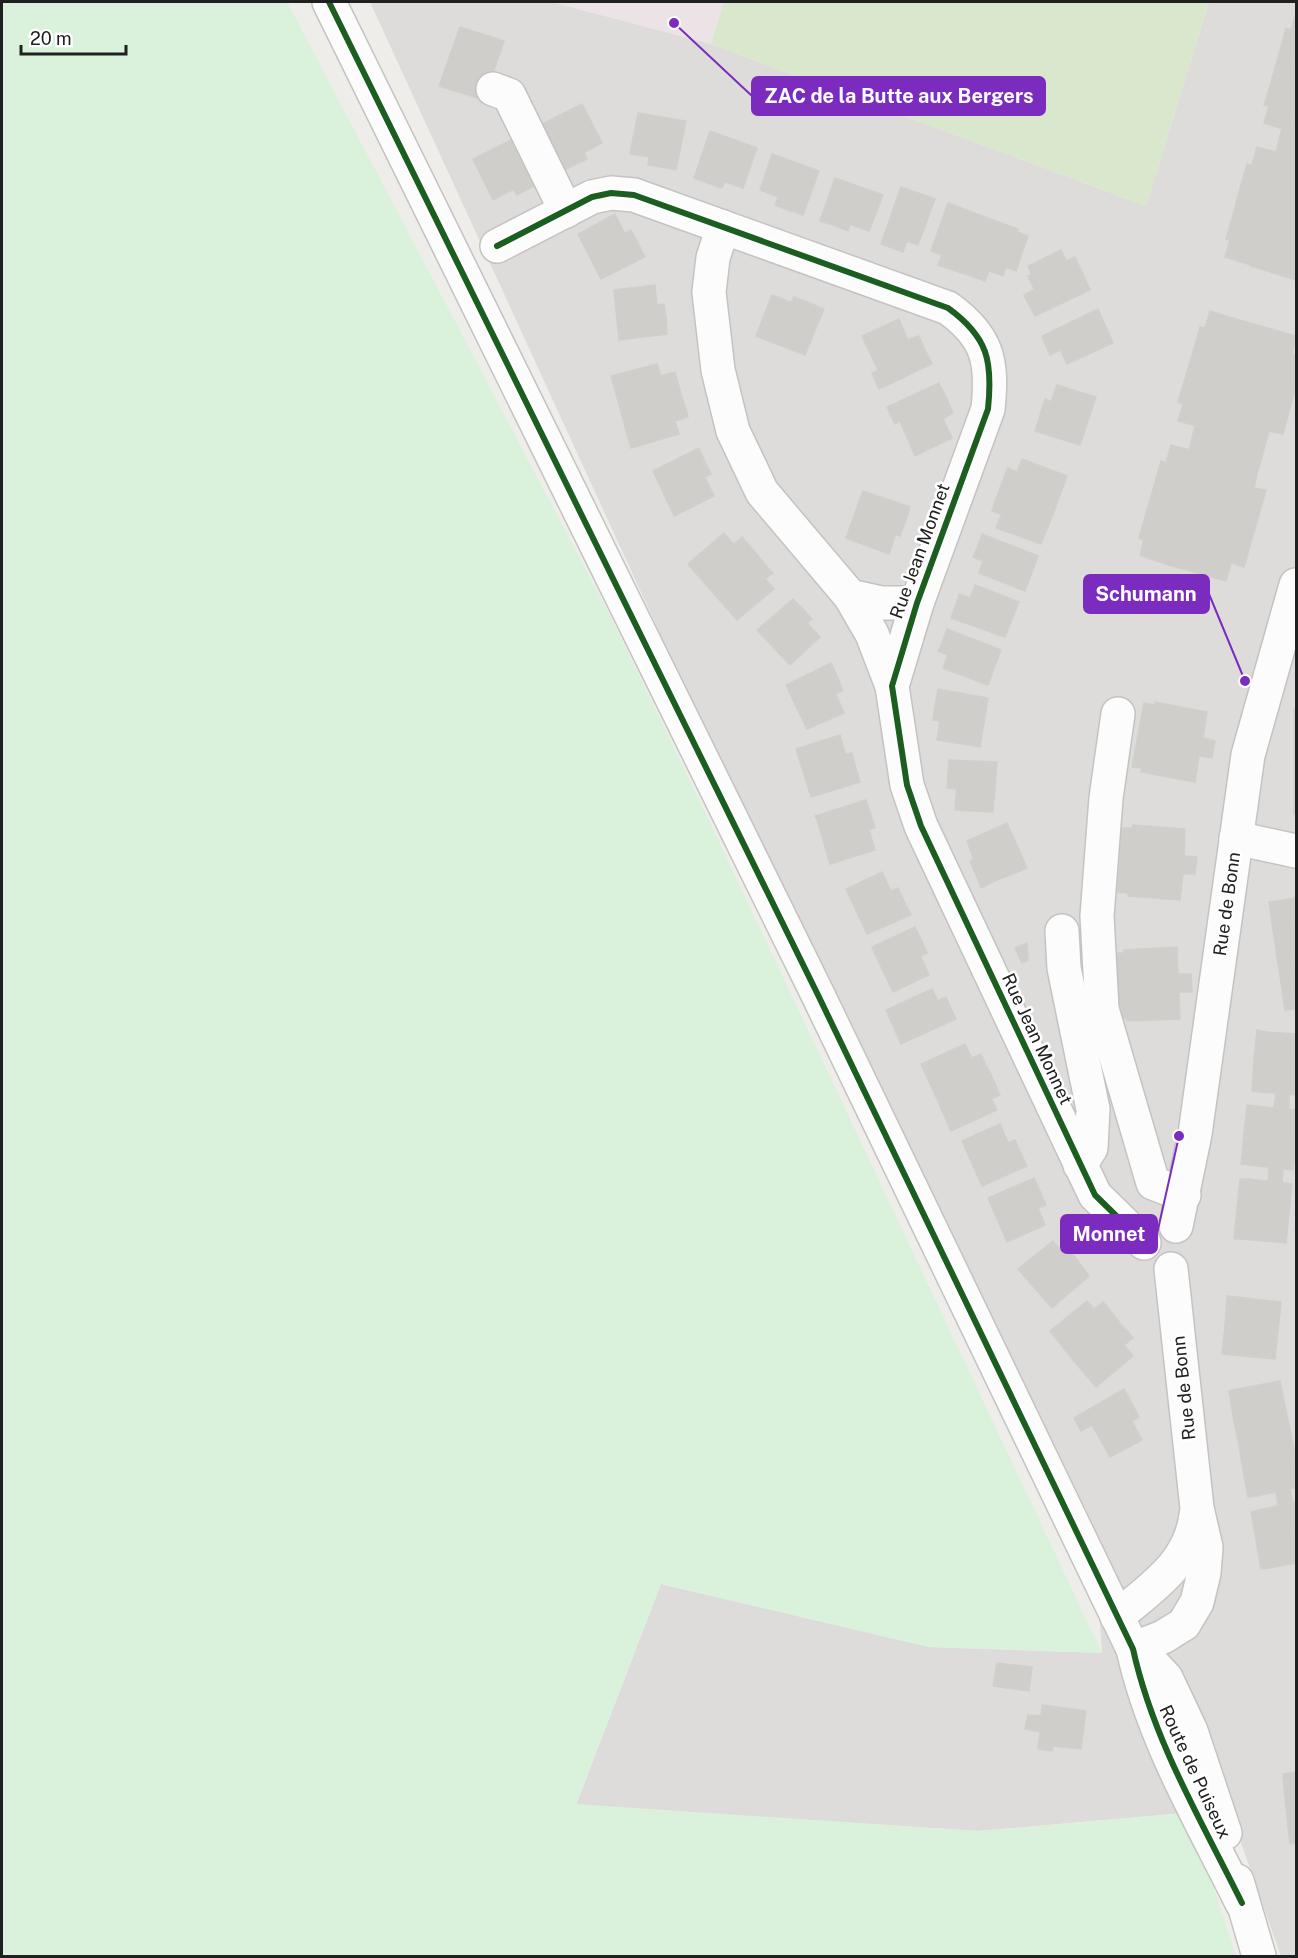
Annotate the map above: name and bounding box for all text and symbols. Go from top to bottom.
scale bar [21,18,126,56]
text: 20 m [30,28,72,49]
callout: ZAC de la Butte aux Bergers [752,77,1045,115]
text: ZAC de la Butte aux Bergers [764,84,1034,108]
street label: Rue Jean Monnet [885,480,954,621]
callout: Schumann [1084,575,1209,613]
text: Schumann [1095,582,1197,606]
street label: Rue de Bonn [1209,850,1244,957]
street label: Rue Jean Monnet [998,970,1077,1108]
callout: Monnet [1061,1215,1157,1253]
text: Monnet [1073,1222,1145,1246]
street label: Rue de Bonn [1168,1335,1199,1441]
street label: Route de Puiseux [1155,1702,1236,1842]

